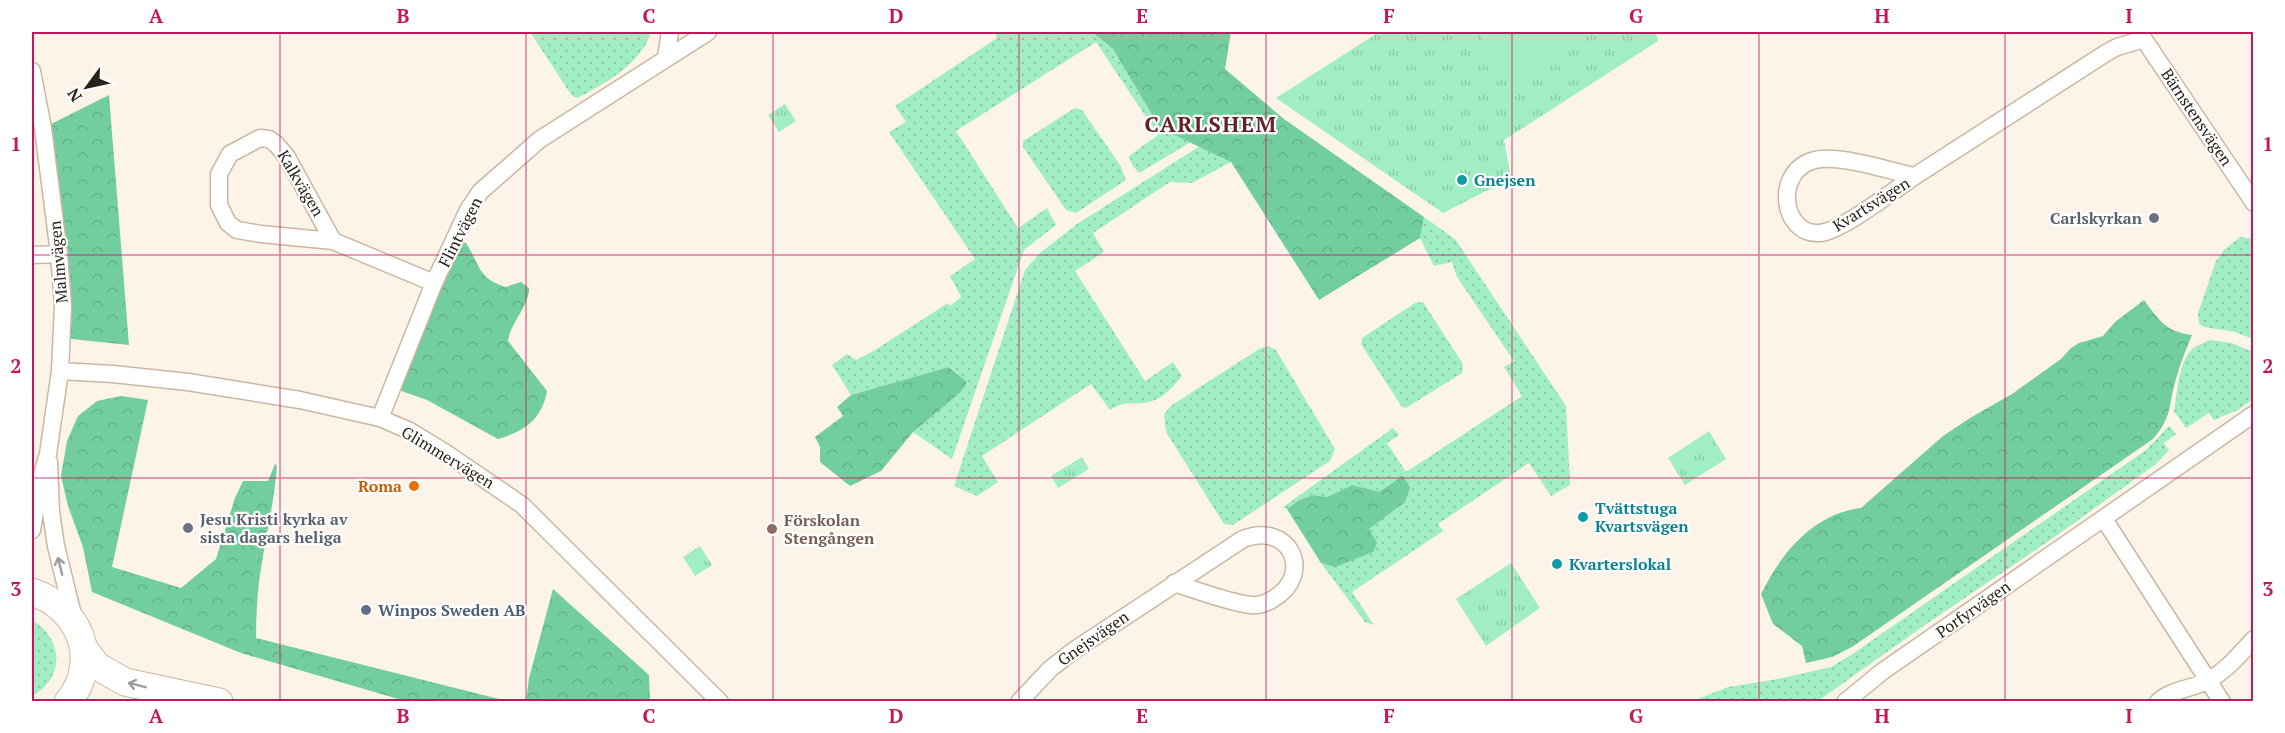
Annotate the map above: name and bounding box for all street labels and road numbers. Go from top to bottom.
street label: Bärnstensvägen [2156,64,2238,170]
street label: Kalkvägen [273,146,330,221]
street label: Kvartsvägen [1828,171,1914,236]
street label: Flintvägen [433,193,487,271]
street label: Malmvägen [43,219,73,304]
street label: Glimmervägen [397,421,499,494]
street label: Porfyrvägen [1931,575,2015,643]
street label: Gnejsvägen [1053,605,1133,671]

